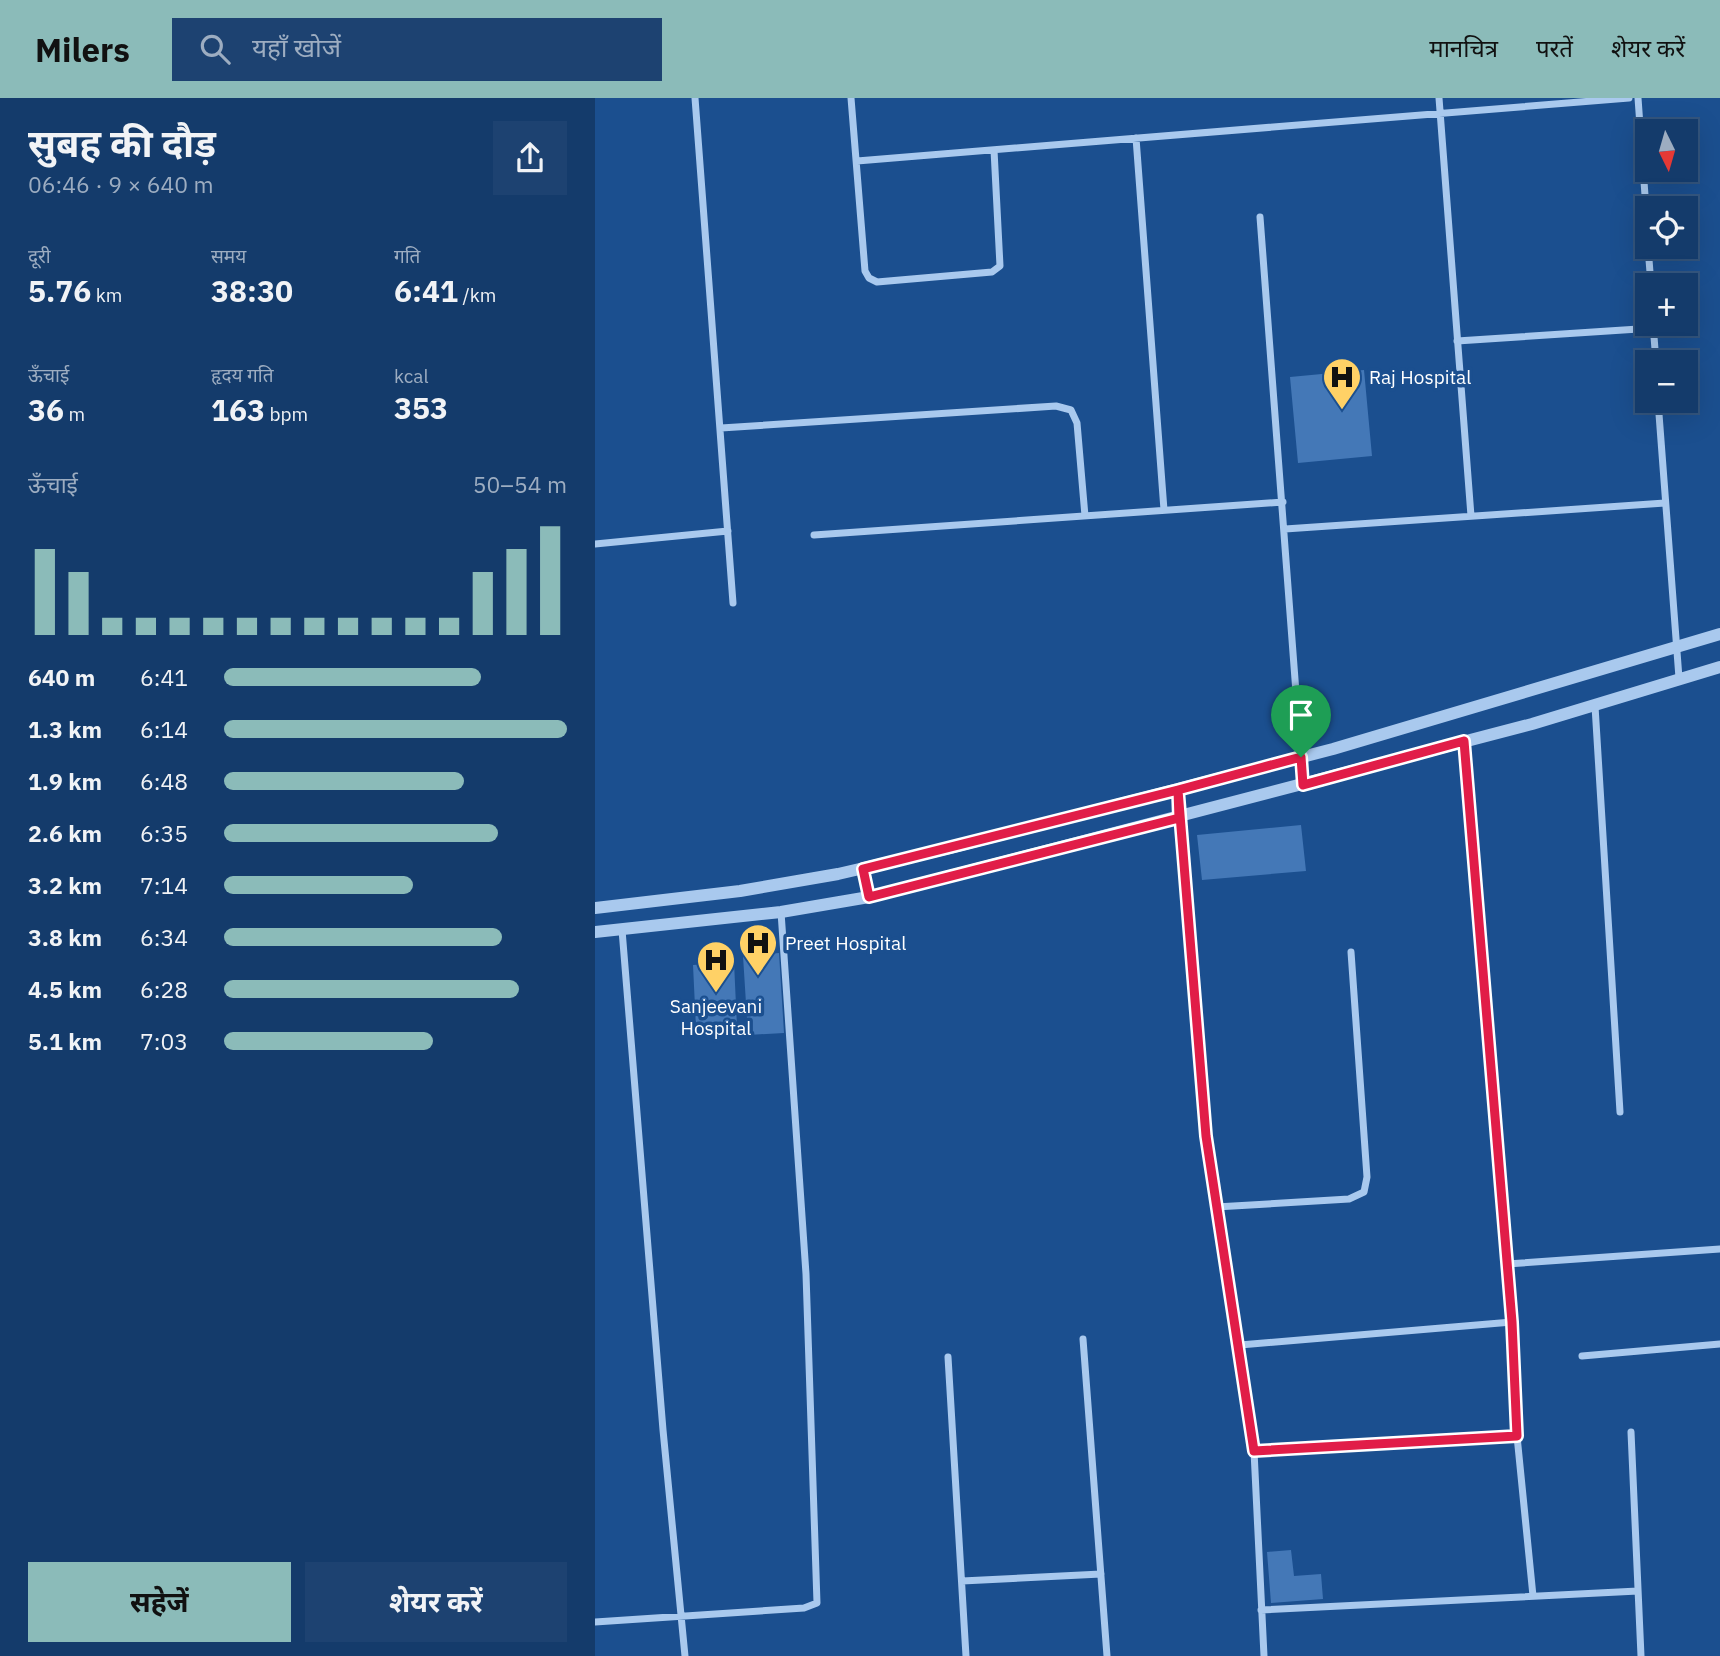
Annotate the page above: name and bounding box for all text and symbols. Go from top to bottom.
search box [172,18,662,81]
text: Milers [35,28,130,71]
icon: search [196,30,234,68]
text: यहाँ खोजें [252,30,341,64]
text: मानचित्र [1429,32,1498,64]
text: परतें [1536,32,1573,64]
text: शेयर करें [1611,32,1685,64]
text: सुबह की दौड़ [28,118,216,167]
north arrow [1635,119,1697,182]
map controls [1635,119,1698,413]
button: share [493,121,567,195]
text: 06:46 · 9 × 640 m [28,169,214,199]
button: locate [1635,196,1698,259]
text: दूरी [28,244,51,268]
text: समय [211,244,246,268]
text: गति [394,244,420,268]
text: 5.76 [28,271,91,310]
text: 38:30 [211,271,293,310]
text: 6:41 [394,271,458,310]
button: + [1635,273,1698,336]
text: km [91,283,122,307]
text: /km [458,283,496,307]
button: − [1635,350,1698,413]
hospital icon: Raj Hospital [1321,356,1363,411]
text: ऊँचाई [28,363,69,387]
text: हृदय गति [211,363,274,387]
text: kcal [394,364,429,388]
place label: Raj Hospital [1369,365,1471,389]
text: 353 [394,388,448,427]
text: 36 [28,390,64,429]
text: 163 [211,390,265,429]
text: m [64,402,85,426]
text: bpm [265,402,308,426]
text: ऊँचाई [28,469,78,499]
text: 50–54 m [473,469,567,499]
text: 640 m [28,662,95,692]
text: 6:41 [140,662,188,692]
pin [1271,685,1331,757]
icon: arrive [1282,696,1320,734]
text: 1.3 km [28,714,102,744]
text: 6:14 [140,714,188,744]
text: 1.9 km [28,766,102,796]
text: 6:48 [140,766,188,796]
text: 2.6 km [28,818,102,848]
text: 6:35 [140,818,188,848]
text: 3.2 km [28,870,102,900]
text: 7:14 [140,870,188,900]
text: 3.8 km [28,922,102,952]
text: 6:34 [140,922,188,952]
hospital icon: Preet Hospital [737,922,779,977]
place label: Preet Hospital [785,931,906,955]
hospital icon: Sanjeevani Hospital [695,939,737,994]
text: 4.5 km [28,974,102,1004]
text: 6:28 [140,974,188,1004]
place label: Sanjeevani Hospital [670,994,762,1040]
text: 5.1 km [28,1026,102,1056]
text: 7:03 [140,1026,188,1056]
button: सहेजें [28,1562,291,1642]
button: शेयर करें [305,1562,567,1642]

